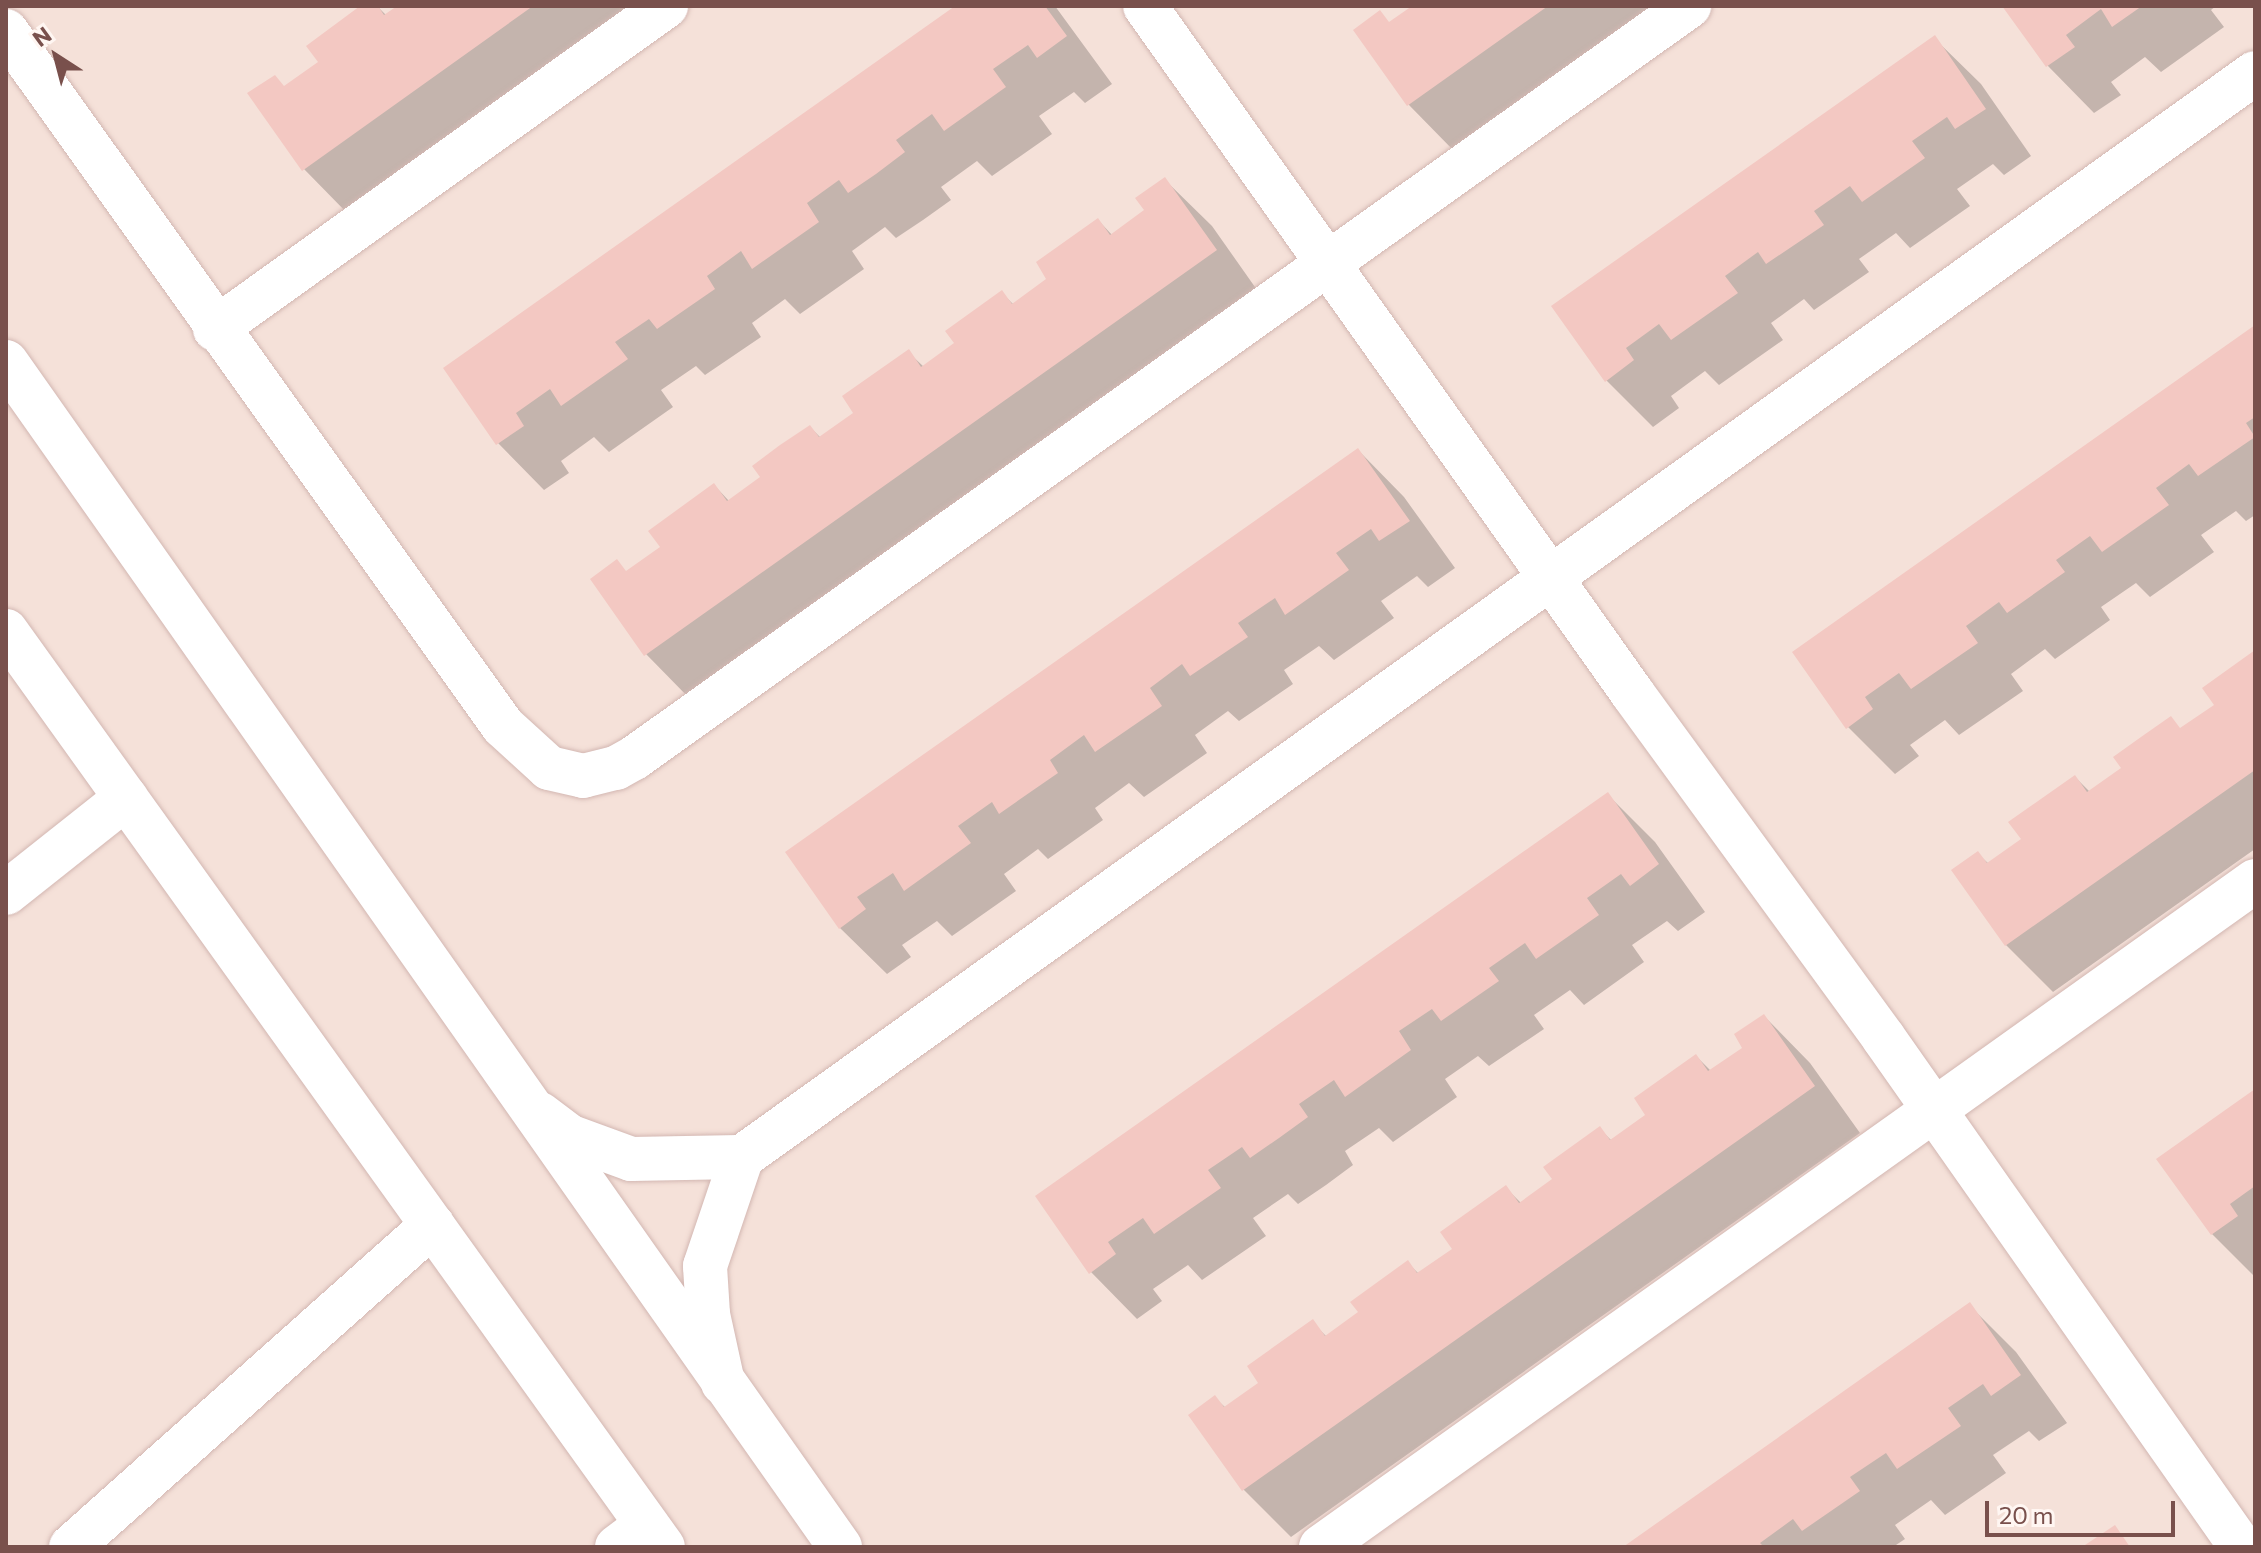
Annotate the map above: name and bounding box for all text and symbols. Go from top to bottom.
north arrow [16,16,96,96]
text: N [27,20,56,52]
scale bar [1989,1485,2179,1535]
text: 20 m [1999,1500,2053,1529]

